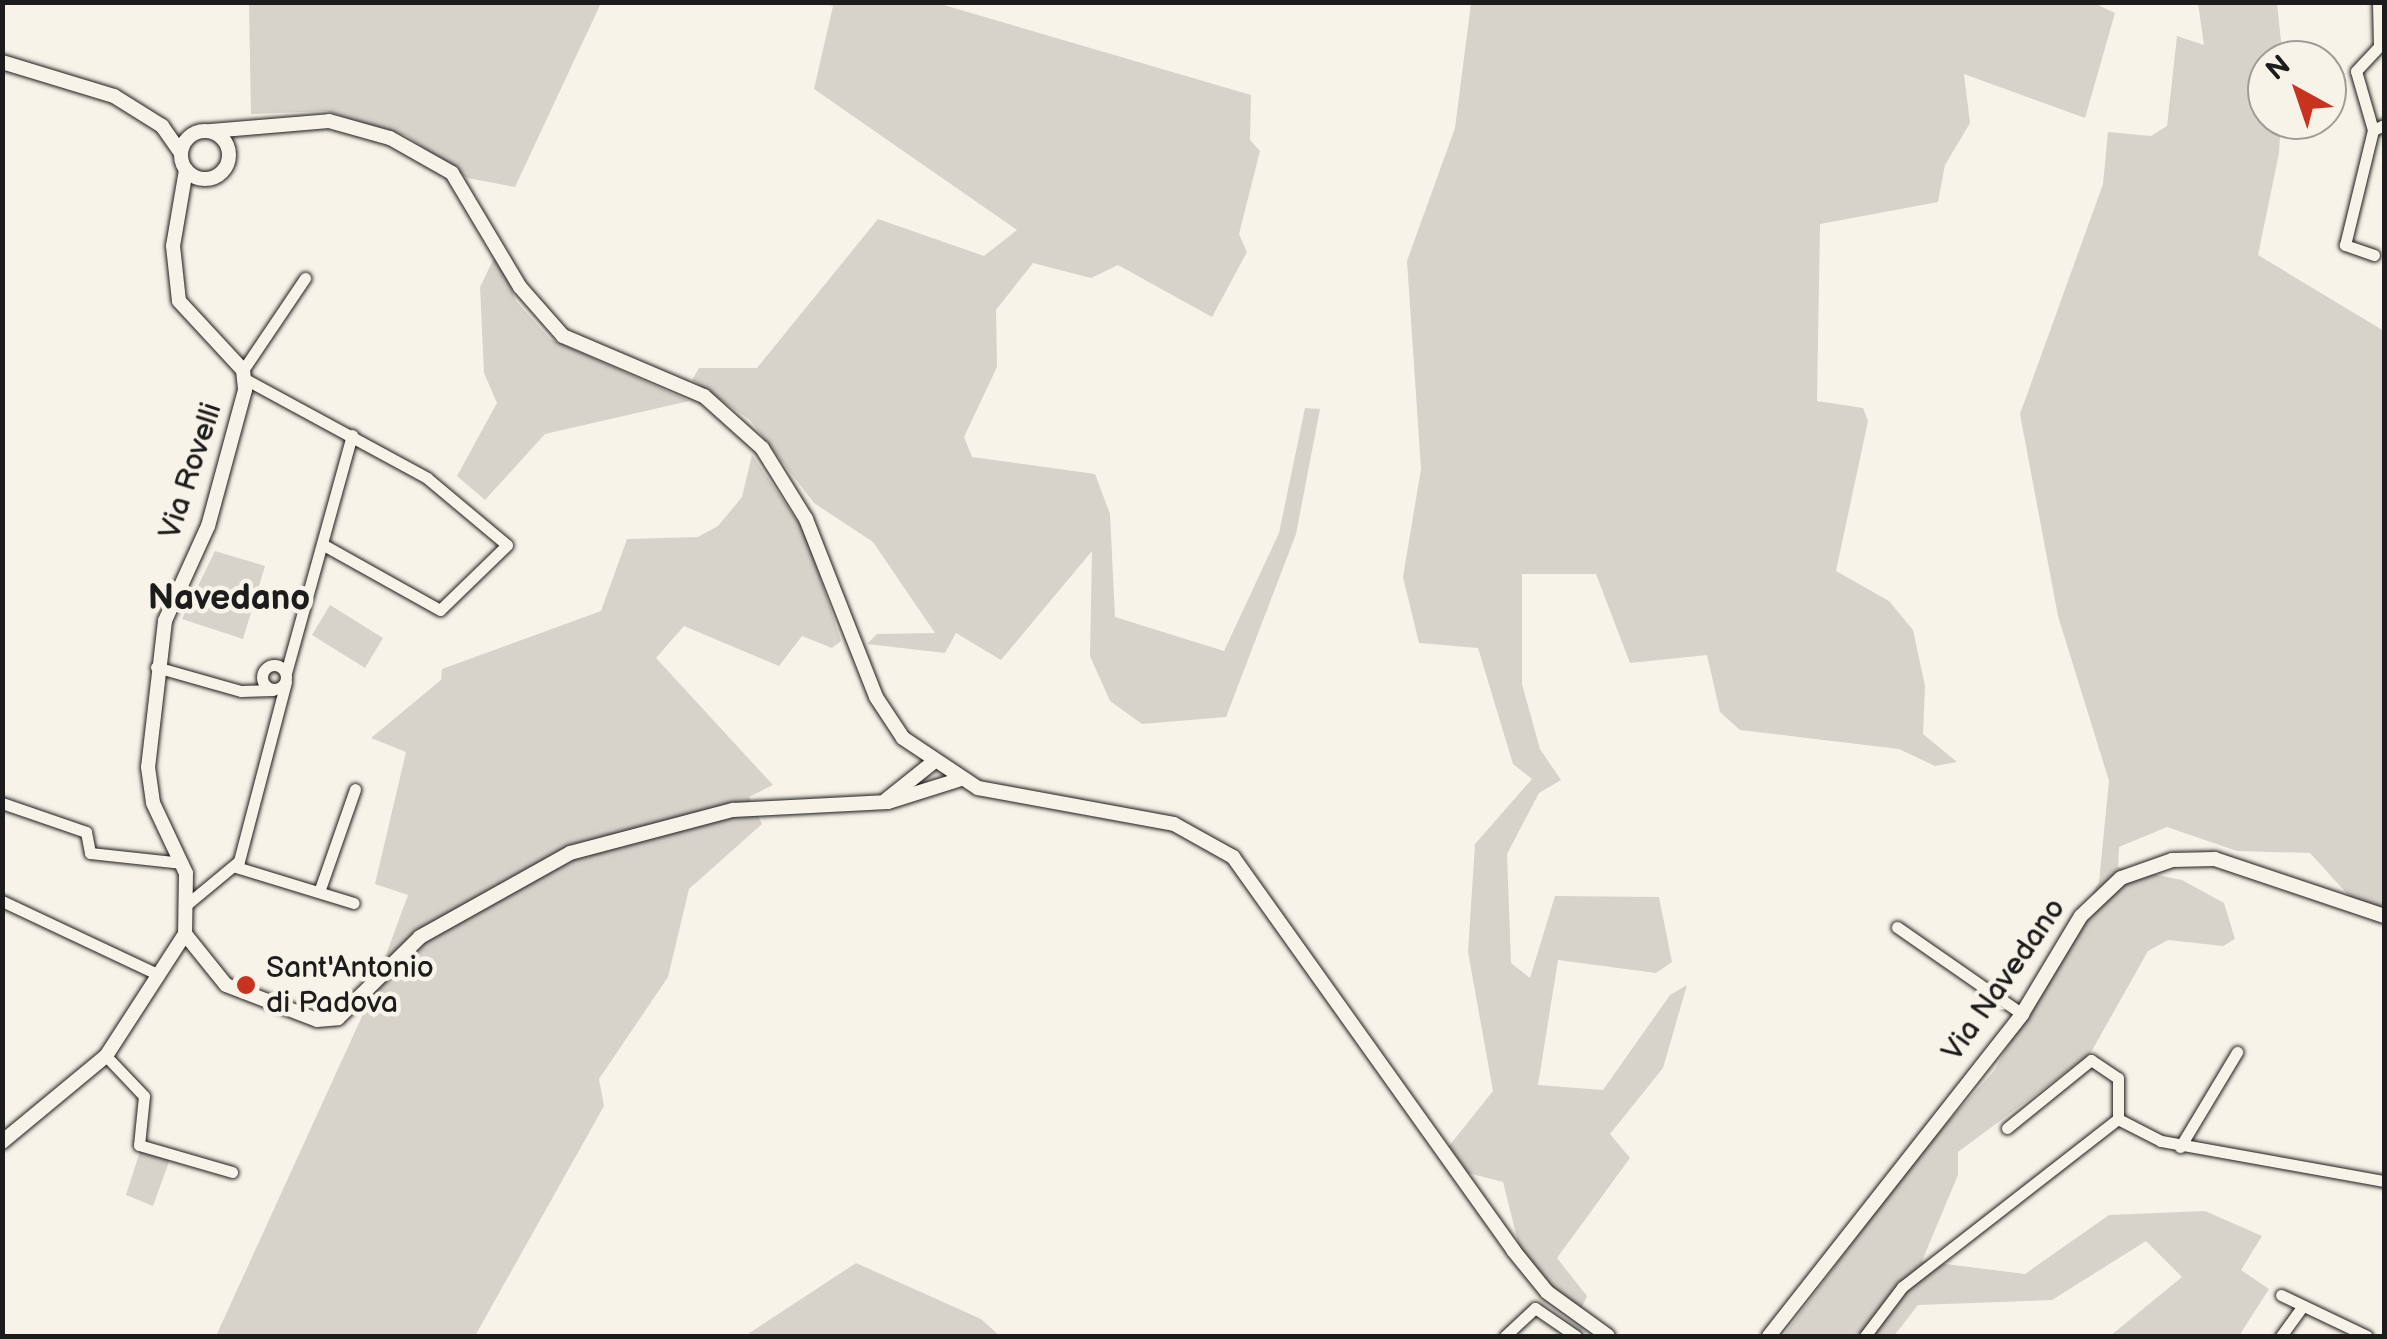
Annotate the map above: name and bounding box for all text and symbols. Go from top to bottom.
north arrow [2247,40,2347,140]
text: N [2260,49,2297,88]
street label: Via Rovelli [152,398,230,544]
district label: Navedano [148,578,310,620]
street label: Via Navedano [1935,892,2073,1068]
place label: Sant'Antonio di Padova [266,950,434,1020]
marker: Sant'Antonio di Padova [235,974,257,996]

